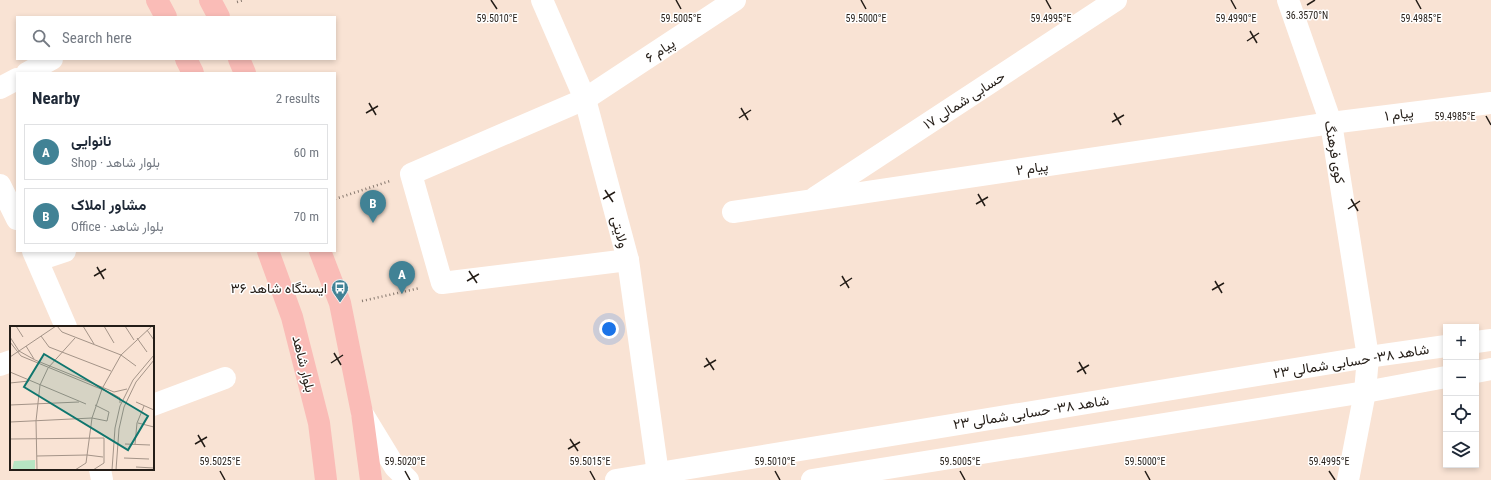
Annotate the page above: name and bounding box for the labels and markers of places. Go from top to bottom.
pin: B [360,190,386,223]
pin: A [389,261,415,294]
bus stop icon: ایستگاه شاهد ۳۶ [330,278,350,303]
place label: ایستگاه شاهد ۳۶ [231,280,327,296]

